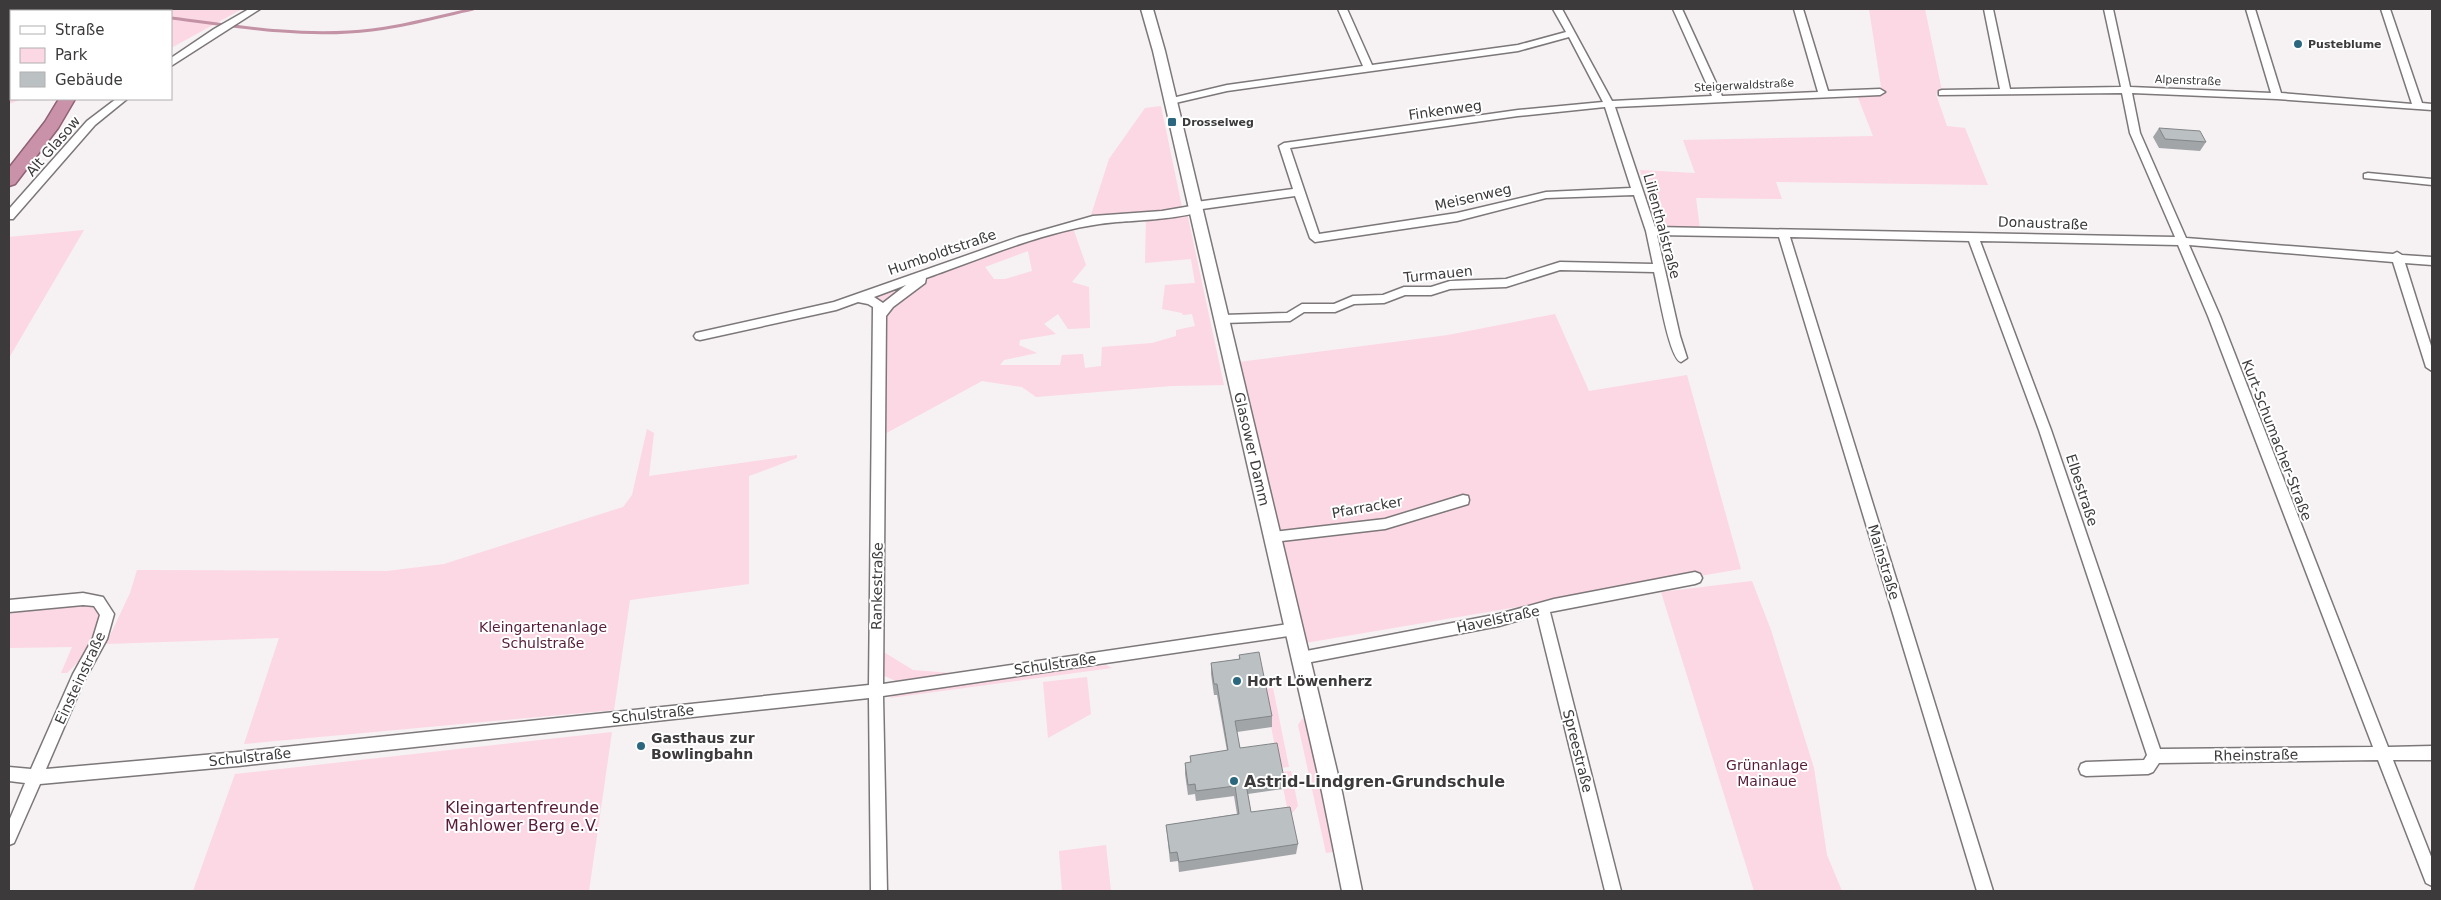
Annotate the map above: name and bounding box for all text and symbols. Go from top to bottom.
legend [10,10,172,100]
text: Straße [55,21,104,39]
marker: Pusteblume [2292,38,2304,50]
place label: Pusteblume [2308,38,2382,51]
text: Park [55,46,88,64]
text: Gebäude [55,71,123,89]
street label: Alpenstraße [2155,73,2222,88]
street label: Steigerwaldstraße [1694,76,1795,95]
street label: Finkenweg [1407,97,1483,123]
street label: Alt Glasow [23,113,83,179]
marker: Drosselweg [1166,116,1178,128]
place label: Drosselweg [1182,116,1254,129]
street label: Lilienthalstraße [1640,172,1684,280]
street label: Meisenweg [1433,180,1513,214]
street label: Donaustraße [1998,213,2088,233]
street label: Humboldtstraße [886,226,998,278]
street label: Turmauen [1402,262,1473,286]
street label: Kurt-Schumacher-Straße [2239,357,2315,523]
street label: Glasower Damm [1231,391,1273,507]
street label: Elbestraße [2063,452,2101,528]
street label: Pfarracker [1330,493,1404,521]
street label: Mainstraße [1865,522,1903,602]
street label: Rankestraße [868,542,886,630]
street label: Havelstraße [1455,602,1541,636]
park label: Kleingartenanlage Schulstraße [479,619,607,651]
street label: Einsteinstraße [52,629,108,727]
street label: Schulstraße [1013,650,1097,678]
place label: Hort Löwenherz [1247,673,1372,689]
marker: Hort Löwenherz [1231,675,1243,687]
street label: Schulstraße [611,702,695,726]
street label: Spreestraße [1560,708,1596,794]
place label: Gasthaus zur Bowlingbahn [651,730,755,762]
marker: Gasthaus zur Bowlingbahn [635,740,647,752]
street label: Schulstraße [208,745,292,769]
street label: Rheinstraße [2214,746,2298,764]
park label: Grünanlage Mainaue [1726,757,1808,789]
place label: Astrid-Lindgren-Grundschule [1244,772,1505,791]
marker: Astrid-Lindgren-Grundschule [1228,775,1240,787]
park label: Kleingartenfreunde Mahlower Berg e.V. [445,798,599,835]

